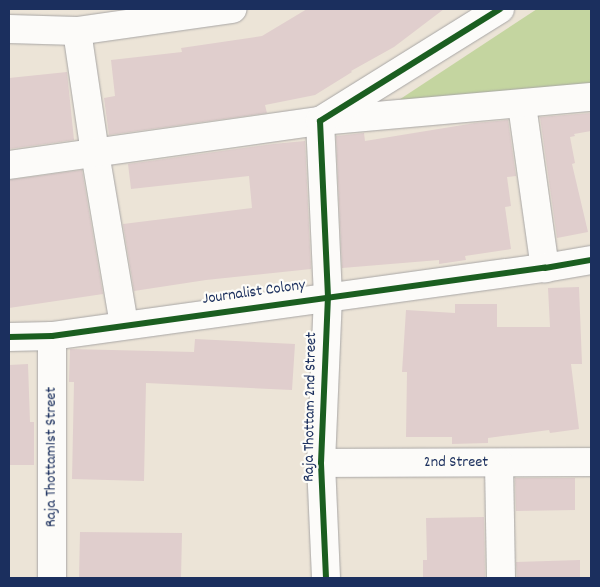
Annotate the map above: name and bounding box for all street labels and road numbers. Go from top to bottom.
street label: Journalist Colony [201,276,307,310]
street label: Raja Thottam 2nd Street [300,332,322,482]
street label: Raja Thottam1st Street [42,387,62,527]
street label: 2nd Street [424,453,488,473]

